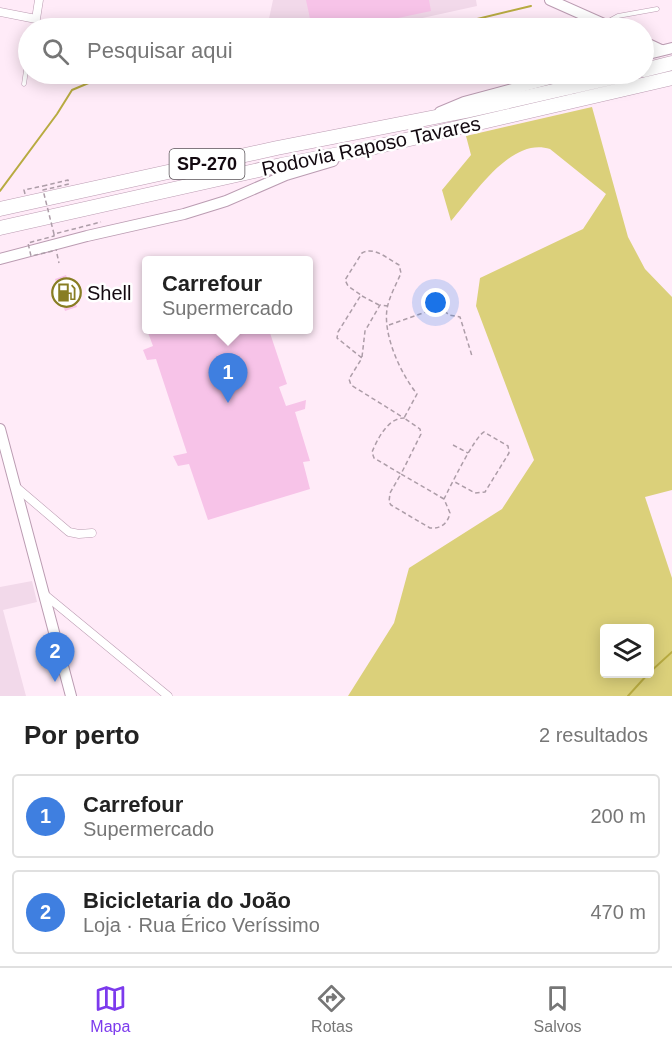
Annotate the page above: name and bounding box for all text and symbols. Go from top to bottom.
search box [18,18,654,84]
icon: search [39,35,72,68]
text: Pesquisar aqui [87,38,233,63]
street label: Rodovia Raposo Tavares [260,112,482,180]
road number: SP-270 [170,149,244,179]
popup [142,256,313,334]
text: Carrefour [162,271,262,296]
fuel station icon: Shell [50,277,82,309]
place label: Shell [87,282,131,304]
your location [421,288,450,317]
text: Supermercado [162,297,293,319]
pin: 1 [208,354,248,403]
map controls [600,624,654,678]
button: layers [600,624,654,678]
pin: 2 [36,632,74,682]
text: Por perto [24,720,140,750]
text: 2 resultados [539,724,648,746]
text: Carrefour [83,792,183,817]
text: 1 [40,805,51,827]
text: 200 m [590,805,646,827]
text: Supermercado [83,818,214,840]
text: Bicicletaria do João [83,888,291,913]
text: 2 [40,901,51,923]
text: 470 m [590,901,646,923]
text: Loja · Rua Érico Veríssimo [83,914,320,936]
tab: Mapa [90,982,130,1036]
tab: Rotas [311,982,353,1036]
tab: Salvos [534,982,582,1036]

